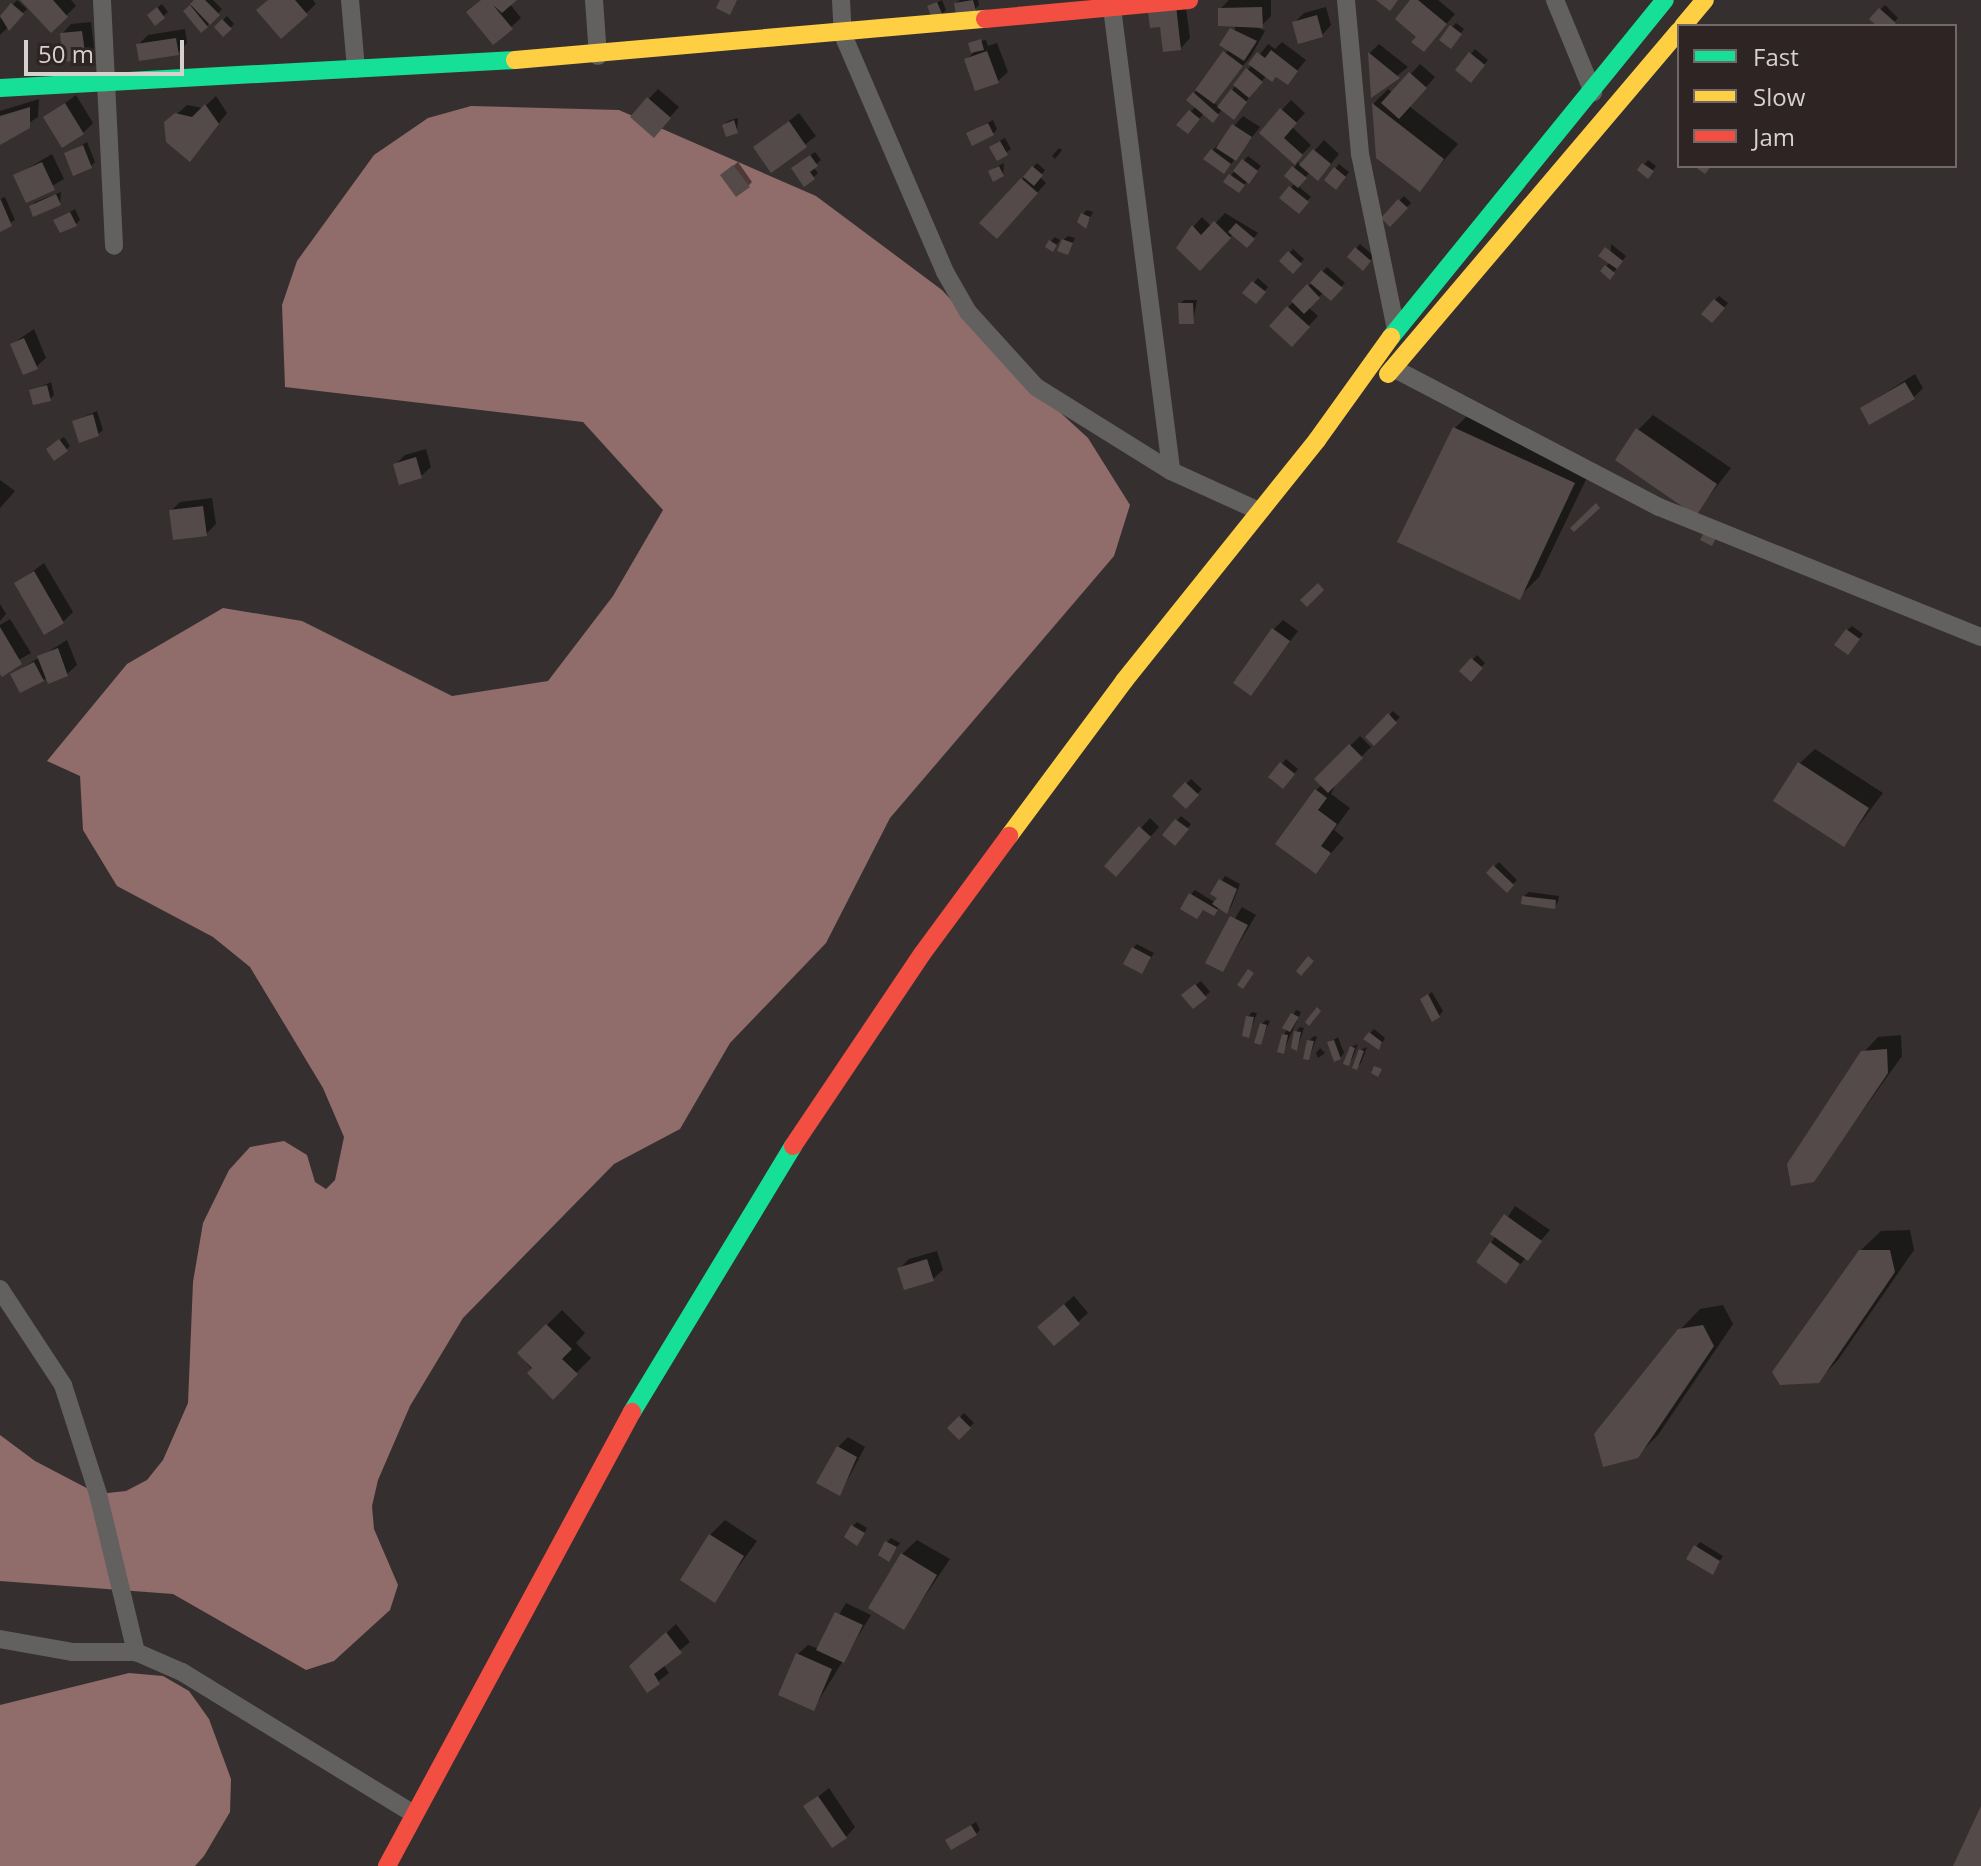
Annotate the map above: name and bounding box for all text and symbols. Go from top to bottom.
scale bar [28,24,188,74]
legend [1677,24,1957,168]
text: 50 m [38,37,94,70]
text: Fast [1753,40,1799,73]
text: Slow [1753,80,1805,113]
text: Jam [1753,120,1795,153]

